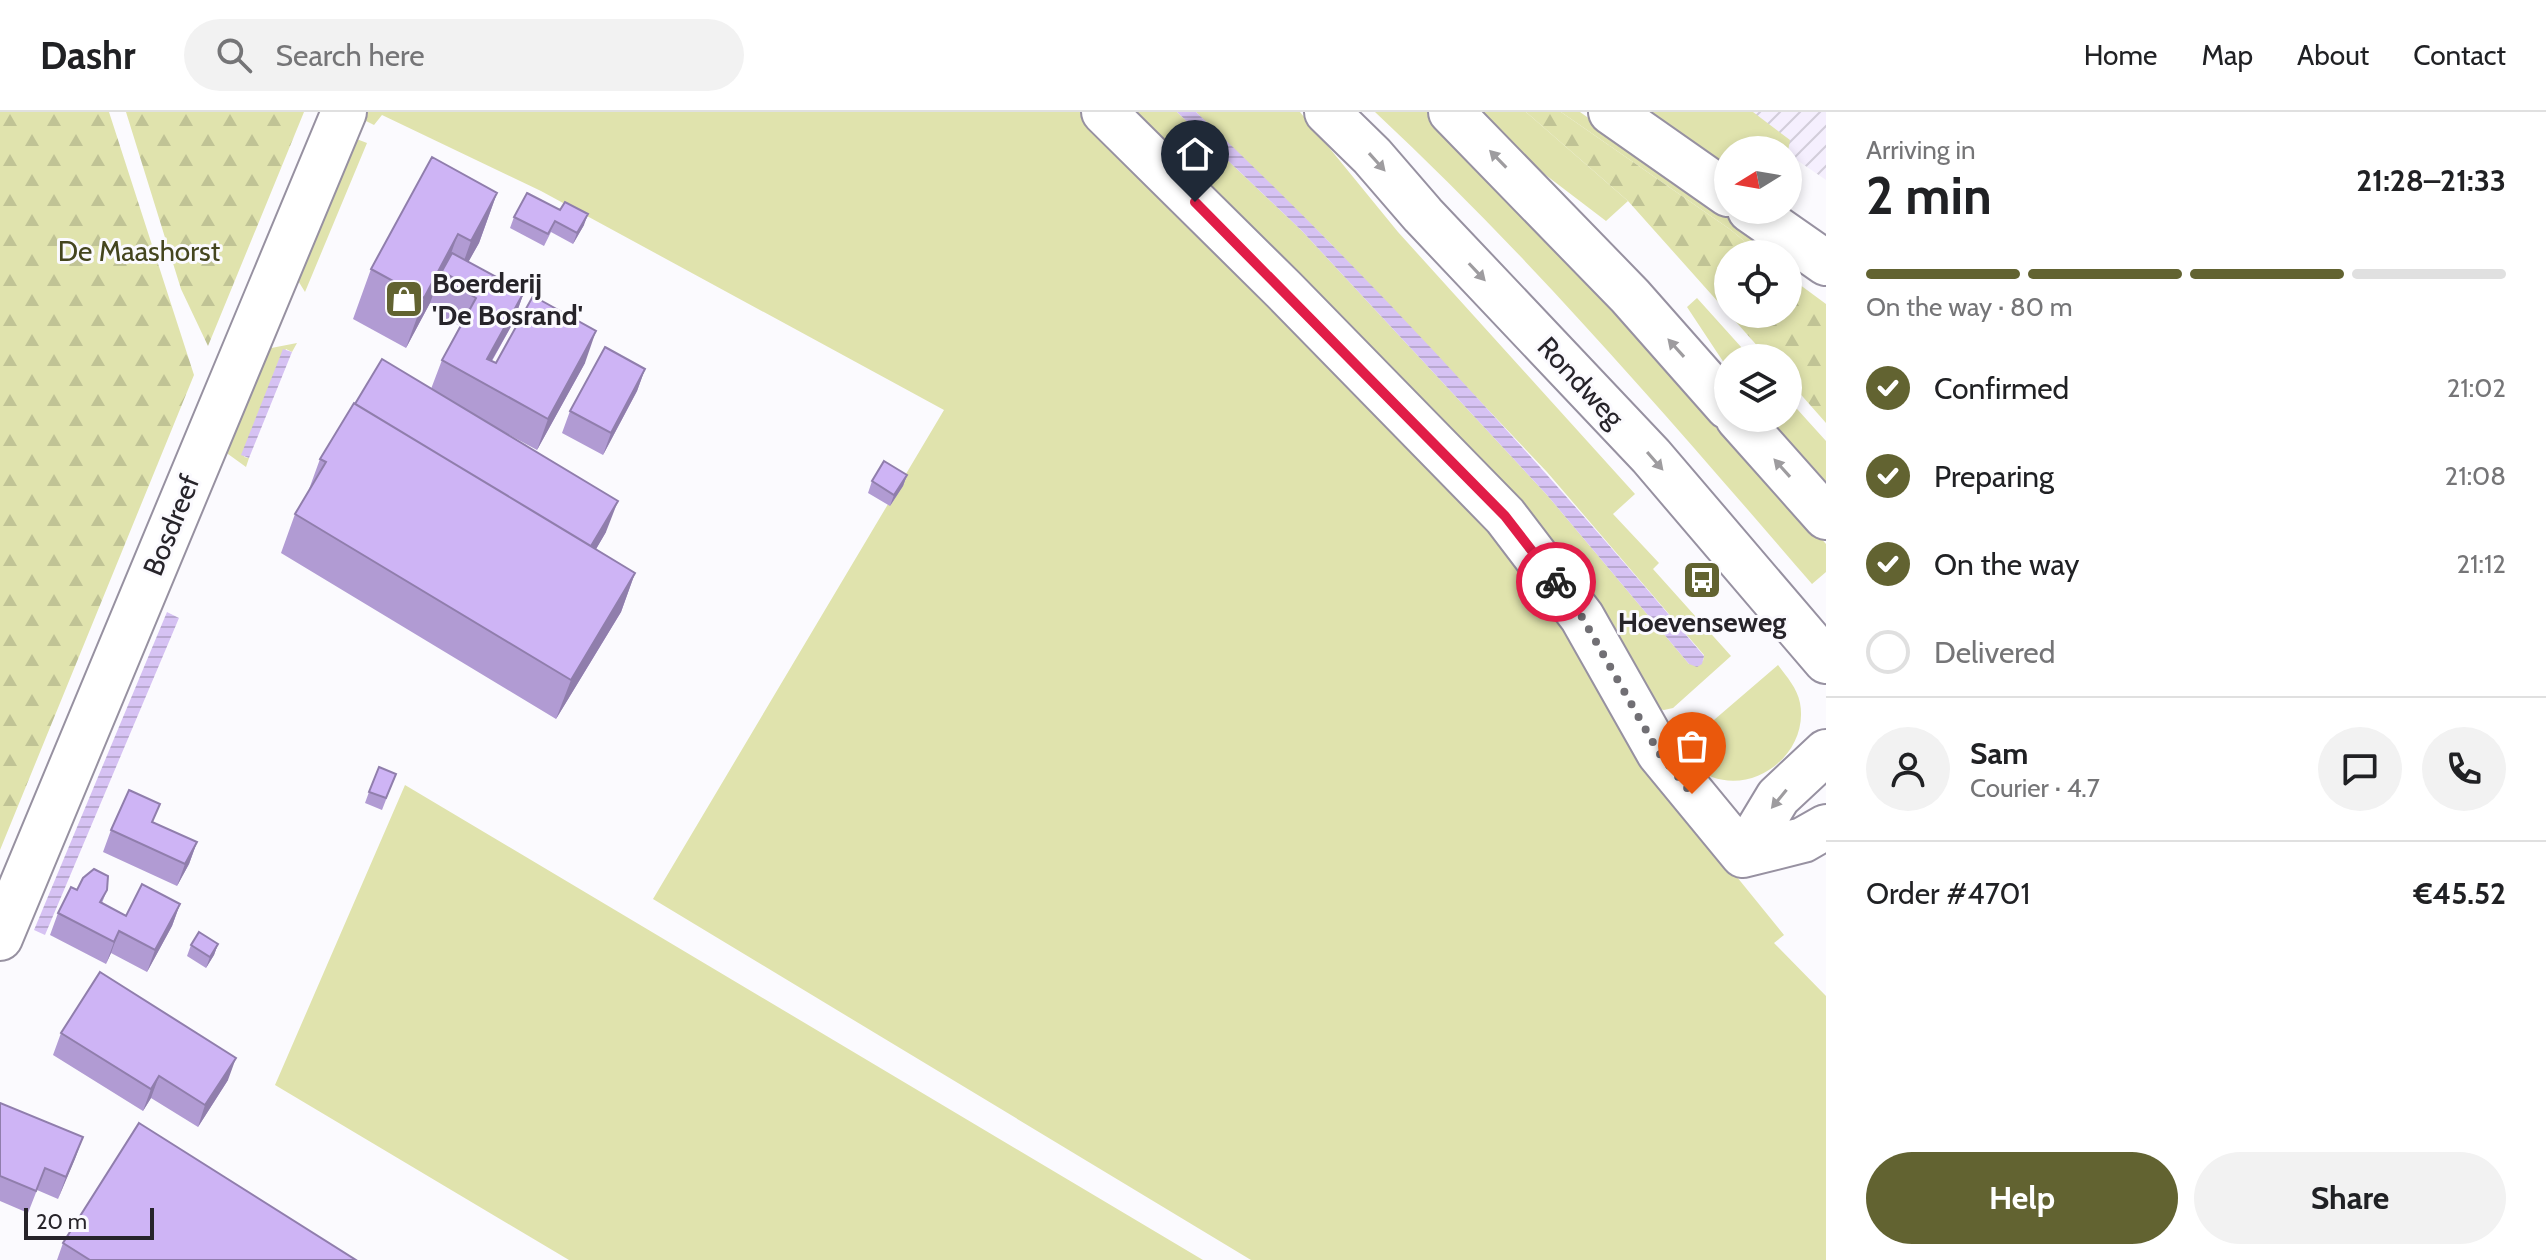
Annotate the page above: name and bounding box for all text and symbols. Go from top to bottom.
search box [184,19,744,91]
text: Dashr [40,32,136,79]
icon: search [212,33,256,77]
text: Search here [276,37,425,74]
text: Home [2084,38,2157,72]
text: Map [2201,38,2253,72]
text: About [2297,38,2369,72]
text: Contact [2413,38,2506,72]
pin [1161,120,1229,202]
icon: home [1173,132,1217,176]
text: Arriving in [1866,134,1976,166]
north arrow [1714,136,1802,224]
map controls [1714,136,1802,432]
one-way arrow [1490,150,1508,169]
one-way arrow [1367,153,1385,172]
text: 21:28–21:33 [2356,162,2506,199]
text: 2 min [1866,164,1992,227]
park label: De Maashorst [58,234,220,268]
button: locate [1714,240,1802,328]
one-way arrow [1467,262,1485,281]
place label: Boerderij 'De Bosrand' [432,266,583,332]
shop icon: Boerderij 'De Bosrand' [383,278,425,320]
text: On the way · 80 m [1866,291,2073,323]
street label: Rondweg [1531,330,1632,435]
one-way arrow [1668,339,1686,358]
button: layers [1714,344,1802,432]
icon: check [1866,366,1910,410]
text: Confirmed [1934,370,2069,407]
text: 21:02 [2447,372,2506,404]
one-way arrow [1646,450,1663,470]
icon: check [1866,454,1910,498]
one-way arrow [1774,458,1791,478]
text: Preparing [1934,458,2054,495]
text: 21:08 [2445,460,2506,492]
street label: Bosdreef [135,470,207,580]
courier [1516,542,1596,622]
icon: check [1866,542,1910,586]
text: On the way [1934,546,2079,583]
text: 21:12 [2456,548,2506,580]
bus stop icon: Hoevenseweg [1681,559,1723,601]
icon: bike [1534,560,1578,604]
place label: Hoevenseweg [1618,605,1786,639]
text: Delivered [1934,634,2055,671]
pin [1658,712,1726,794]
icon: bag [1670,724,1714,768]
button: person [1866,727,1950,811]
button: chat [2318,727,2402,811]
button: phone [2422,727,2506,811]
text: Sam [1970,735,2028,772]
text: Courier · 4.7 [1970,772,2100,804]
one-way arrow [1771,789,1788,809]
text: Order #4701 [1866,875,2030,912]
text: €45.52 [2413,875,2506,912]
button: Help [1866,1152,2178,1244]
button: Share [2194,1152,2506,1244]
scale bar [24,1204,154,1240]
text: 20 m [36,1208,87,1235]

